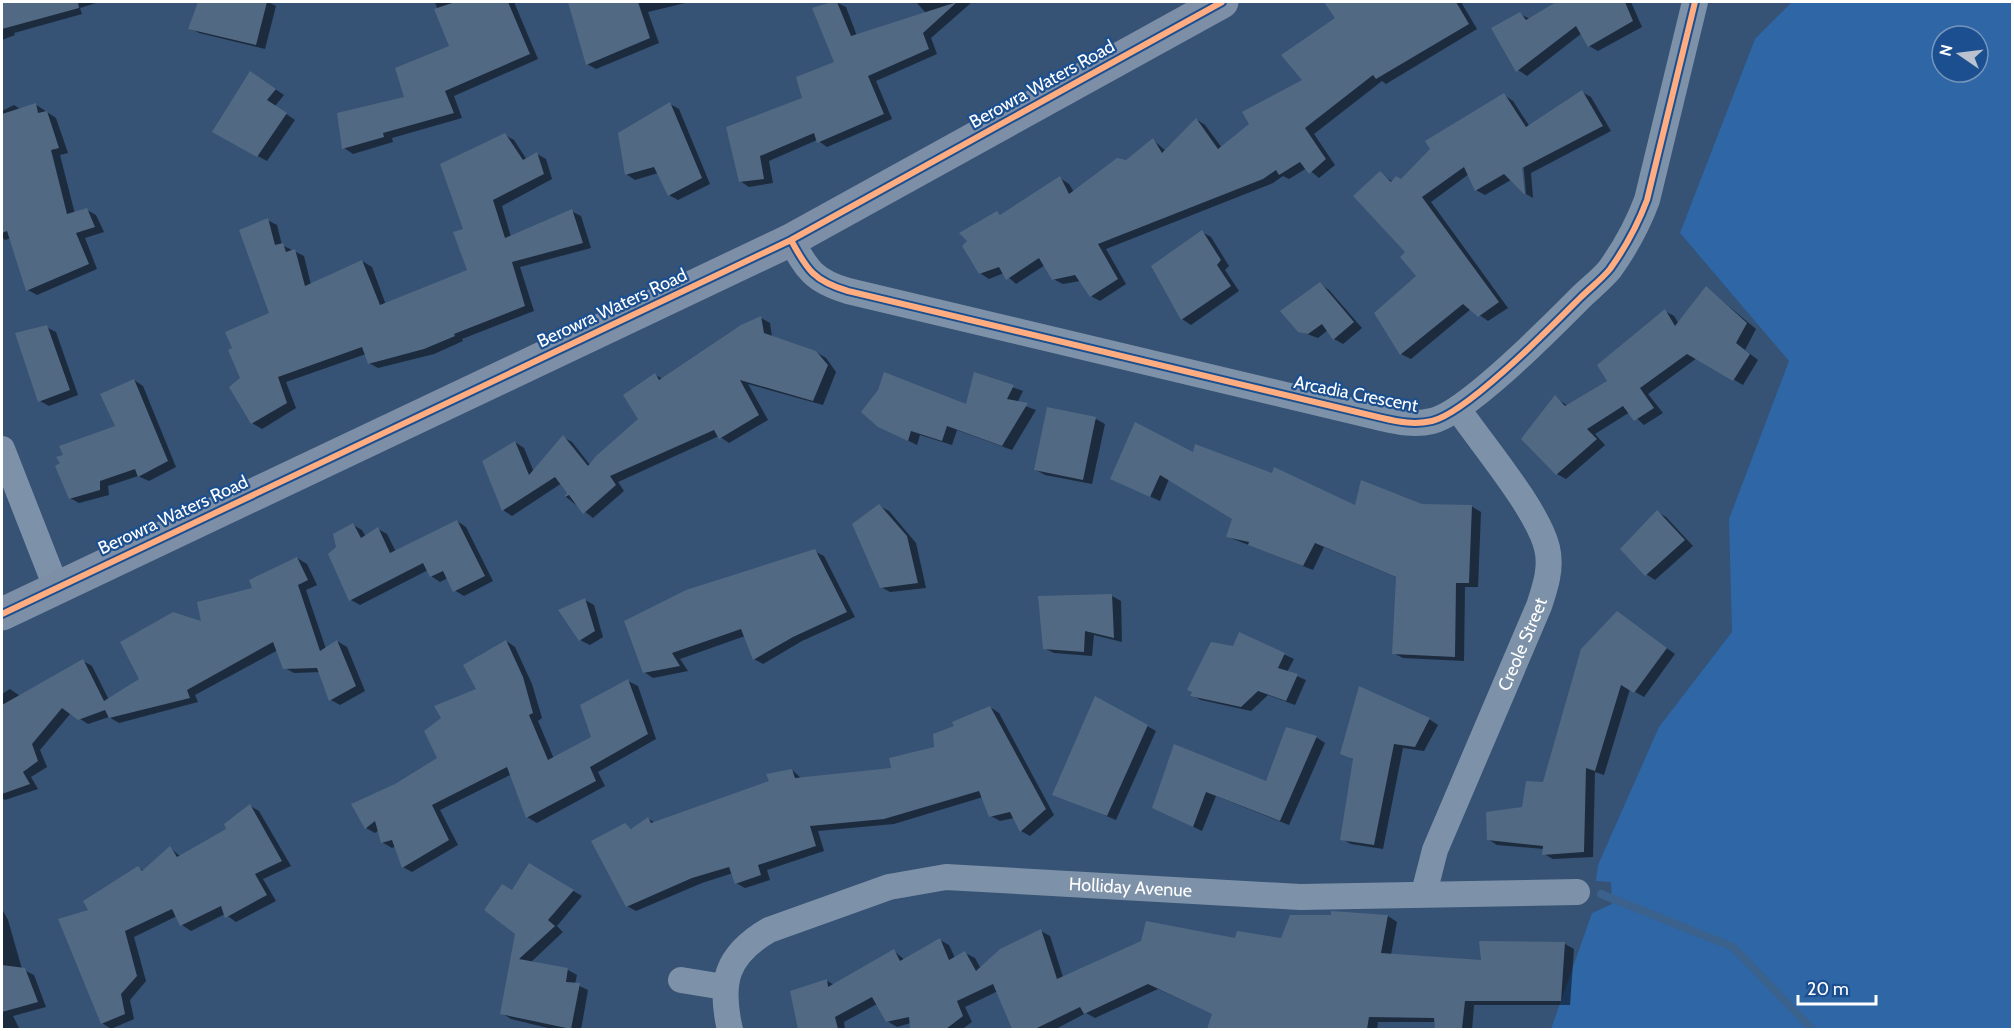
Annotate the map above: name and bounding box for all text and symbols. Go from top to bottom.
north arrow [1930,24,1990,84]
street label: Berowra Waters Road [965,35,1119,133]
text: N [1935,43,1957,58]
street label: Berowra Waters Road [534,264,690,352]
street label: Arcadia Crescent [1292,371,1420,417]
street label: Berowra Waters Road [95,471,251,559]
street label: Creole Street [1493,595,1552,694]
street label: Holliday Avenue [1068,873,1193,902]
scale bar [1798,968,1876,1006]
text: 20 m [1807,978,1849,1000]

